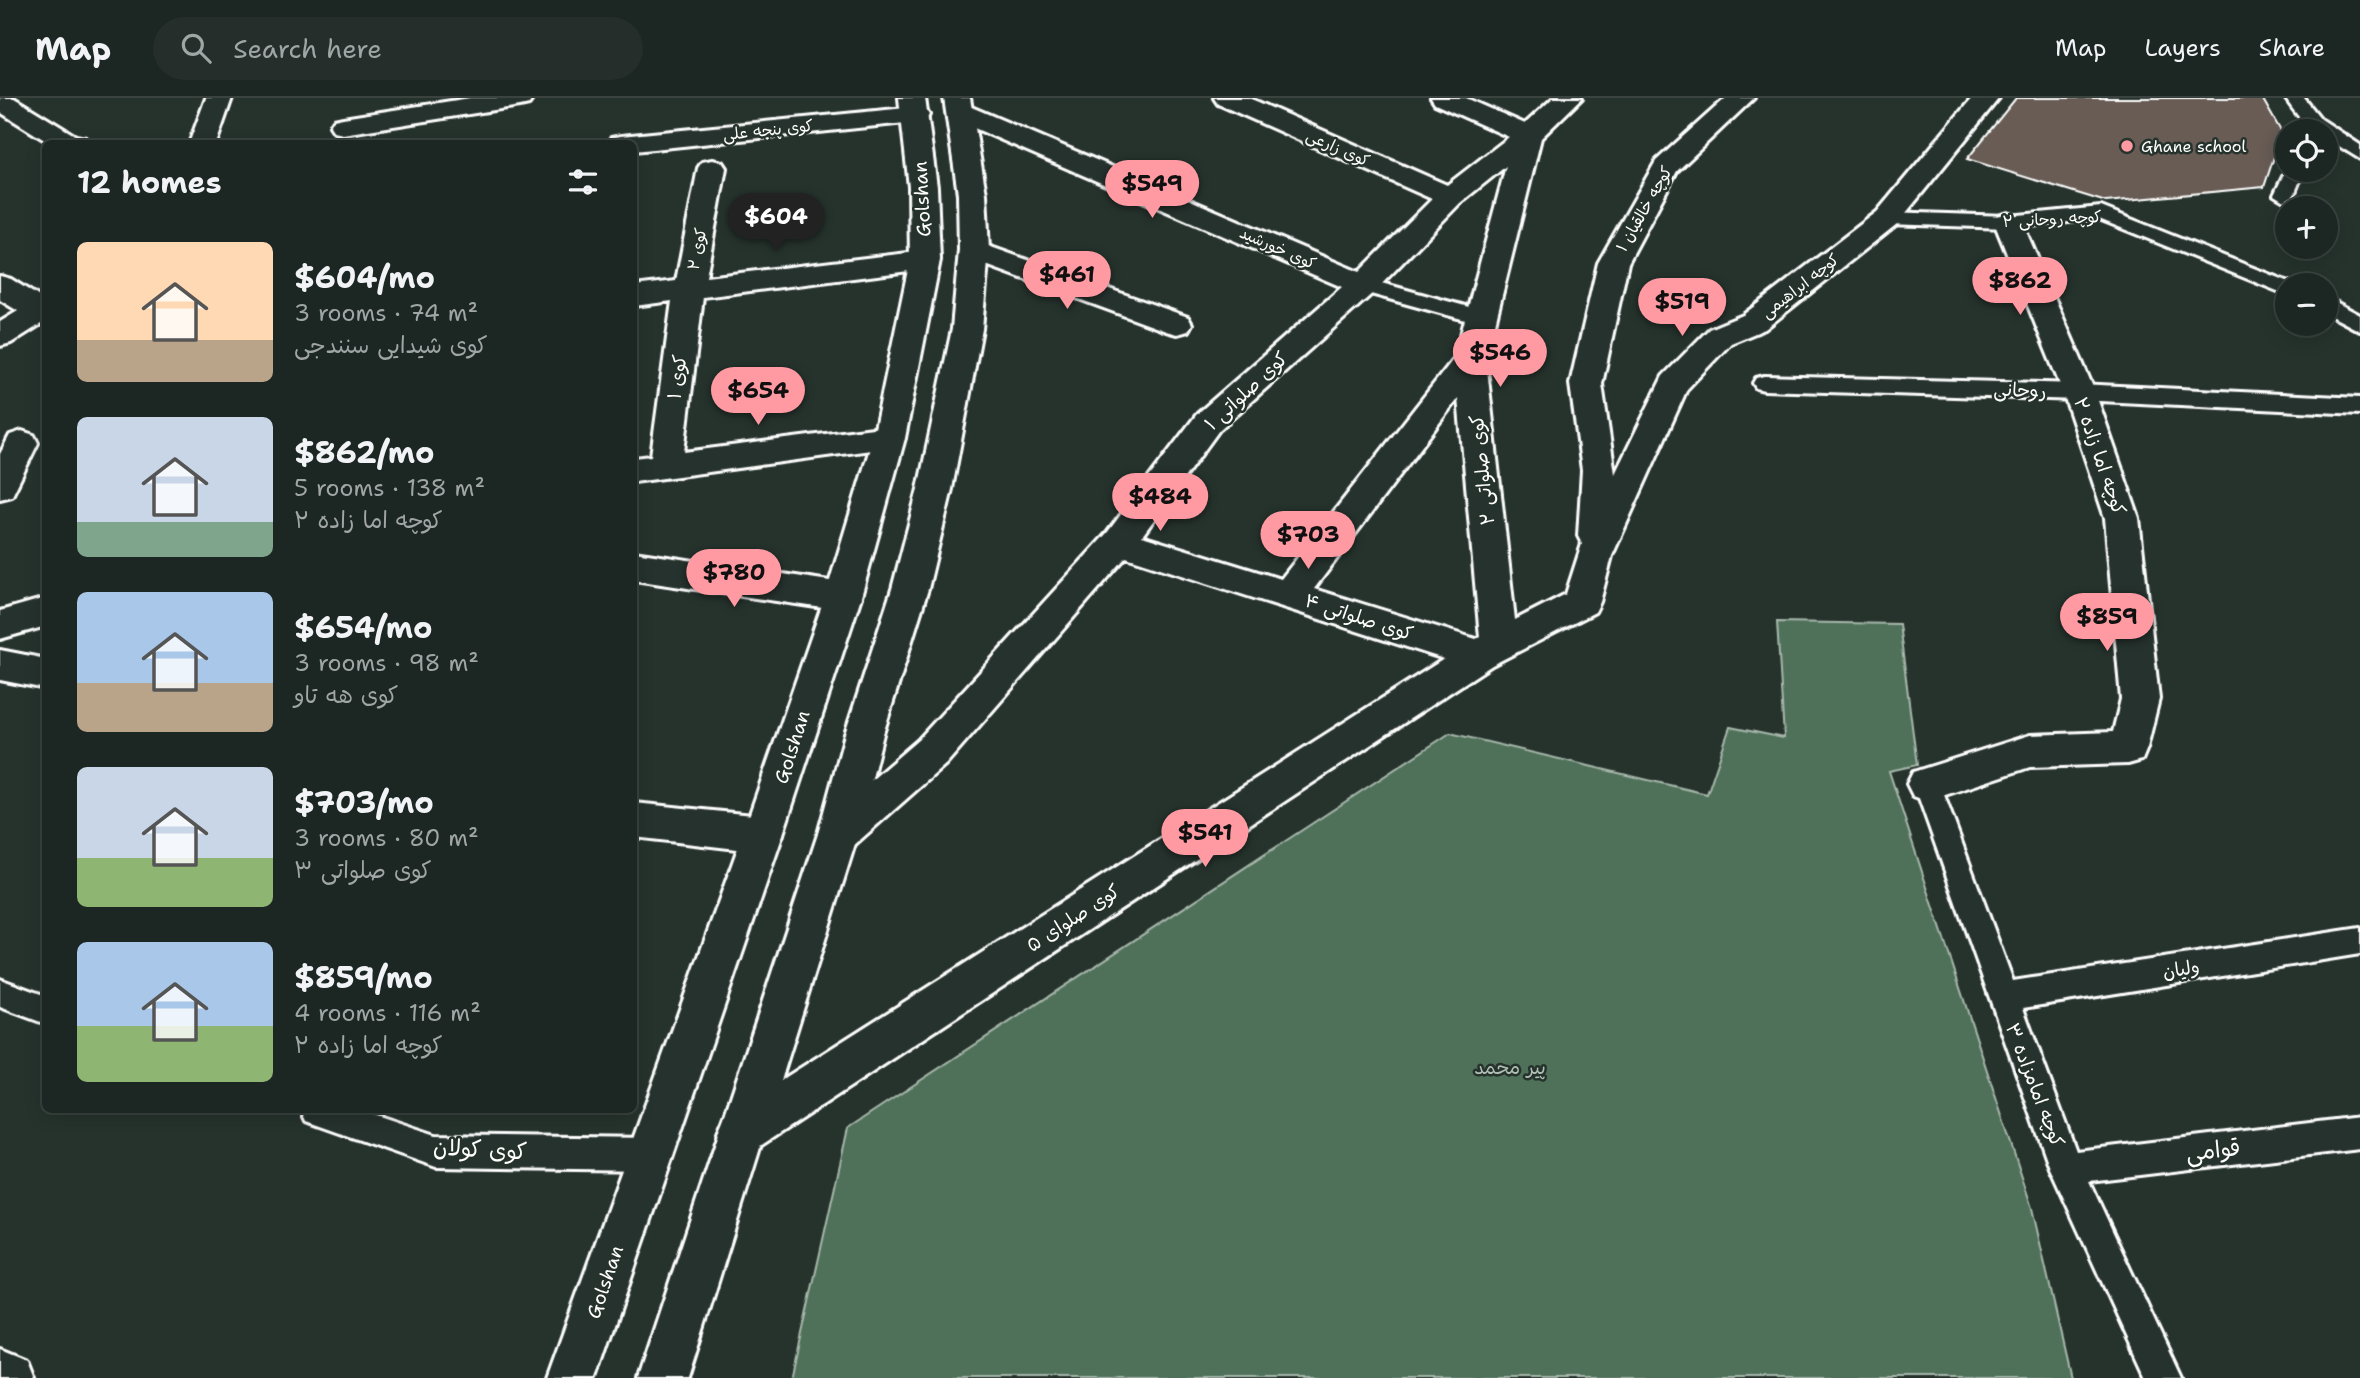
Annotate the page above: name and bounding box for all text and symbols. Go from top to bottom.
search box [153,17,643,80]
text: Map [35,26,111,71]
icon: search [177,29,215,67]
text: Search here [233,31,382,66]
text: Map [2055,32,2106,64]
text: Layers [2144,32,2221,64]
text: Share [2259,32,2325,64]
street label: کوی پنجه علی [722,115,814,145]
map controls [2275,119,2338,336]
button: locate [2275,119,2338,182]
street label: کوی زارعی [1303,125,1373,171]
place label: Ghane school [2141,136,2247,157]
marker: Ghane school [2119,138,2135,154]
pin: $549 [1111,160,1193,220]
street label: Golshan [908,161,936,237]
text: 12 homes [77,162,221,203]
street label: کوچه خالقیان ۱ [1611,162,1677,256]
icon: filters [564,163,602,201]
text: $549 [1121,168,1183,198]
pin: $604 [735,194,817,253]
button: + [2275,196,2338,259]
text: $604 [744,201,808,231]
street label: کوچه روحانی ۲ [2002,206,2102,232]
street label: کوی خورشید [1237,222,1320,274]
street label: کوی ۲ [683,226,711,272]
street label: کوچه ابراهیمی [1757,249,1843,323]
pin: $461 [1026,252,1108,311]
text: $604/mo [294,257,435,298]
pin: $862 [1979,258,2061,317]
text: $461 [1039,259,1095,289]
text: $862 [1988,265,2052,295]
icon: home [133,270,217,354]
button: − [2275,273,2338,336]
pin: $519 [1641,278,1723,338]
text: $519 [1654,286,1710,316]
text: 3 rooms · 74 m² [294,298,478,328]
text: کوی شیدایی سنندجی [294,330,488,360]
pin: $546 [1459,330,1541,389]
text: $546 [1469,337,1531,367]
street label: کوی صلواتی ۱ [1199,346,1293,436]
street label: کوی ۱ [662,353,692,401]
pin: $654 [717,368,799,427]
text: $654 [727,375,789,405]
street label: روحانی [1993,377,2047,403]
street label: کوچه اما زاده ۲ [2068,394,2132,518]
street label: کوی صلواتی ۲ [1464,413,1500,527]
text: $862/mo [294,432,435,473]
icon: home [133,445,217,529]
text: 5 rooms · 138 m² [294,473,485,503]
pin: $484 [1119,474,1201,533]
text: $484 [1128,481,1192,511]
text: کوچه اما زاده ۲ [294,505,443,535]
pin: $703 [1267,512,1349,571]
text: $703 [1277,519,1339,549]
pin: $780 [693,550,775,609]
text: $780 [702,557,766,587]
street label: کوی صلواتی ۴ [1302,588,1416,646]
pin: $859 [2066,594,2148,653]
text: $859 [2076,601,2138,631]
text: $654/mo [294,607,433,648]
icon: home [133,620,217,704]
text: 3 rooms · 98 m² [294,648,479,678]
text: کوی هه تاو [294,680,398,710]
street label: Golshan [768,707,816,787]
text: $703/mo [294,782,434,823]
icon: home [133,795,217,879]
pin: $541 [1164,810,1246,869]
text: $541 [1177,817,1233,847]
text: 3 rooms · 80 m² [294,823,479,853]
text: کوی صلواتی ۳ [294,855,432,885]
street label: کوی صلوای ۵ [1021,878,1125,958]
street label: ولیان [2161,954,2201,984]
text: $859/mo [294,957,433,998]
icon: home [133,970,217,1054]
text: 4 rooms · 116 m² [294,998,481,1028]
street label: کوچه امامزاده ۳ [2000,1019,2070,1151]
text: کوچه اما زاده ۲ [294,1030,443,1060]
park label: پیر محمد [1474,1055,1546,1080]
street label: کوی کولان [432,1132,528,1166]
street label: قوامی [2184,1132,2242,1168]
street label: Golshan [581,1242,629,1322]

